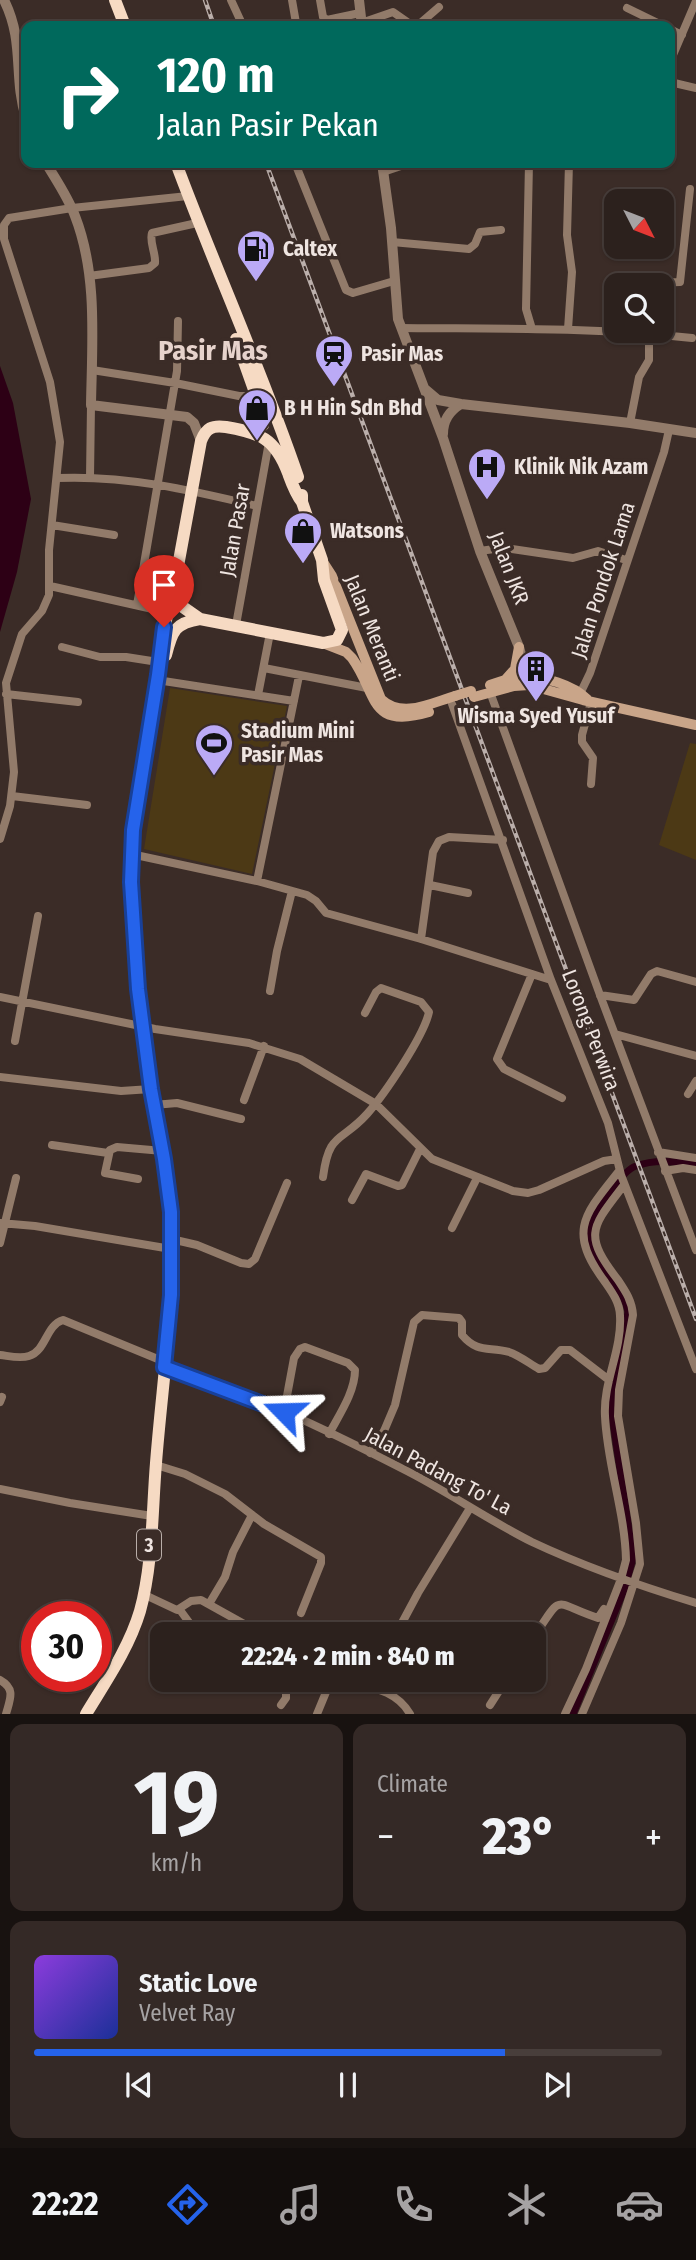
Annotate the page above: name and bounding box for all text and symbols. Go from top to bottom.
text: 120 m [157,46,275,105]
icon: right [42,49,133,140]
text: Jalan Pasir Pekan [157,106,379,144]
north arrow [604,189,674,259]
map controls [604,189,674,343]
fuel station icon: Caltex [235,228,277,283]
place label: Caltex [283,236,338,262]
button: search [604,273,674,343]
station icon: Pasir Mas [313,333,355,388]
district label: Pasir Mas [158,334,268,367]
place label: Pasir Mas [361,341,443,367]
shop icon: B H Hin Sdn Bhd [236,387,278,442]
place label: B H Hin Sdn Bhd [284,395,422,421]
hospital icon: Klinik Nik Azam [466,446,508,501]
place label: Klinik Nik Azam [514,454,648,480]
street label: Jalan Pasar [214,481,256,579]
street label: Jalan Pondok Lama [565,499,641,661]
shop icon: Watsons [282,510,324,565]
place label: Watsons [330,518,404,544]
street label: Jalan JKR [483,528,535,609]
pin [134,555,194,627]
icon: arrive [145,566,183,604]
street label: Jalan Meranti [339,571,405,685]
building icon: Wisma Syed Yusuf [515,648,557,703]
place label: Wisma Syed Yusuf [458,703,616,729]
place label: Stadium Mini Pasir Mas [241,718,355,768]
sports icon: Stadium Mini Pasir Mas [193,722,235,777]
street label: Lorong Perwira [556,966,626,1094]
position arrow [247,1375,321,1449]
street label: Jalan Padang To' La [360,1421,516,1521]
road number: 3 [137,1530,161,1560]
speed limit sign: 30 [21,1601,112,1692]
text: 22:24 · 2 min · 840 m [241,1641,455,1672]
text: 19 [134,1749,219,1858]
text: Climate [377,1770,448,1798]
text: 23° [483,1805,556,1868]
text: − [377,1814,394,1860]
text: + [645,1814,662,1860]
text: km/h [151,1849,202,1877]
text: Static Love [139,1968,257,1999]
text: Velvet Ray [139,1999,235,2027]
icon: previous [120,2066,158,2104]
icon: pause [329,2066,367,2104]
icon: next [538,2066,576,2104]
icon: directions [163,2180,212,2229]
icon: music [276,2180,325,2229]
icon: phone [389,2180,438,2229]
icon: climate [502,2180,551,2229]
icon: car [615,2180,664,2229]
text: 22:22 [32,2185,99,2223]

